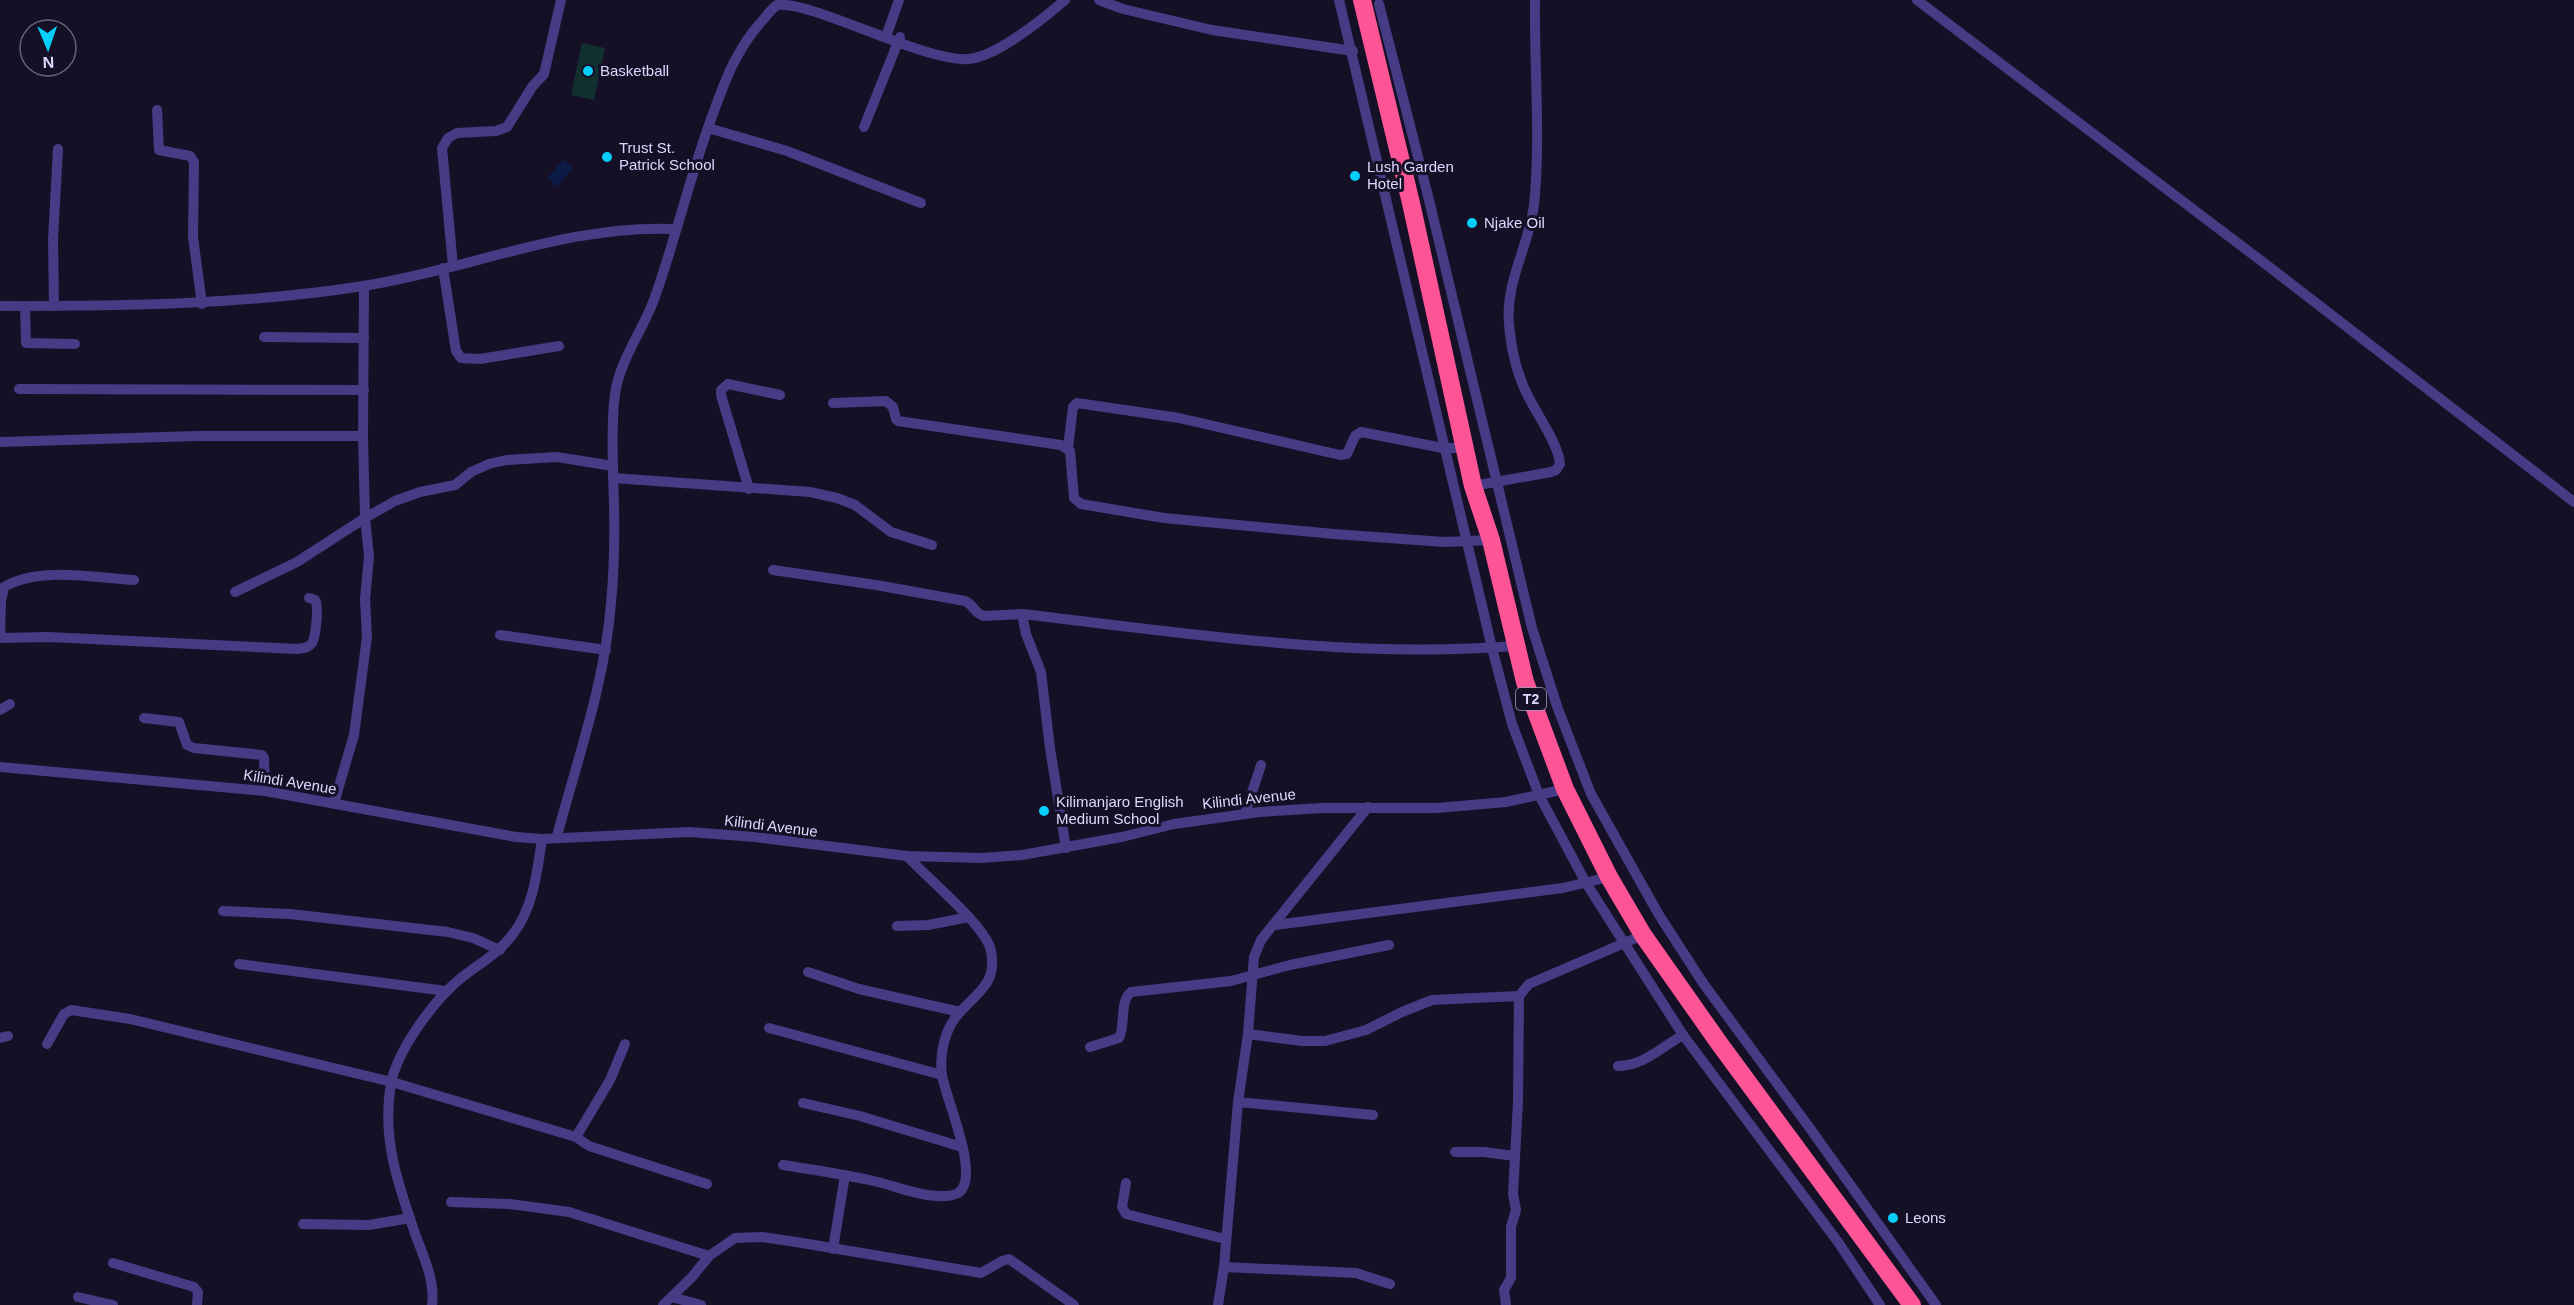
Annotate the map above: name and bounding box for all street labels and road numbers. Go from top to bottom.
road number: T2 [1516,688,1546,710]
street label: Kilindi Avenue [242,766,338,797]
street label: Kilindi Avenue [1201,785,1297,812]
street label: Kilindi Avenue [723,811,819,840]

